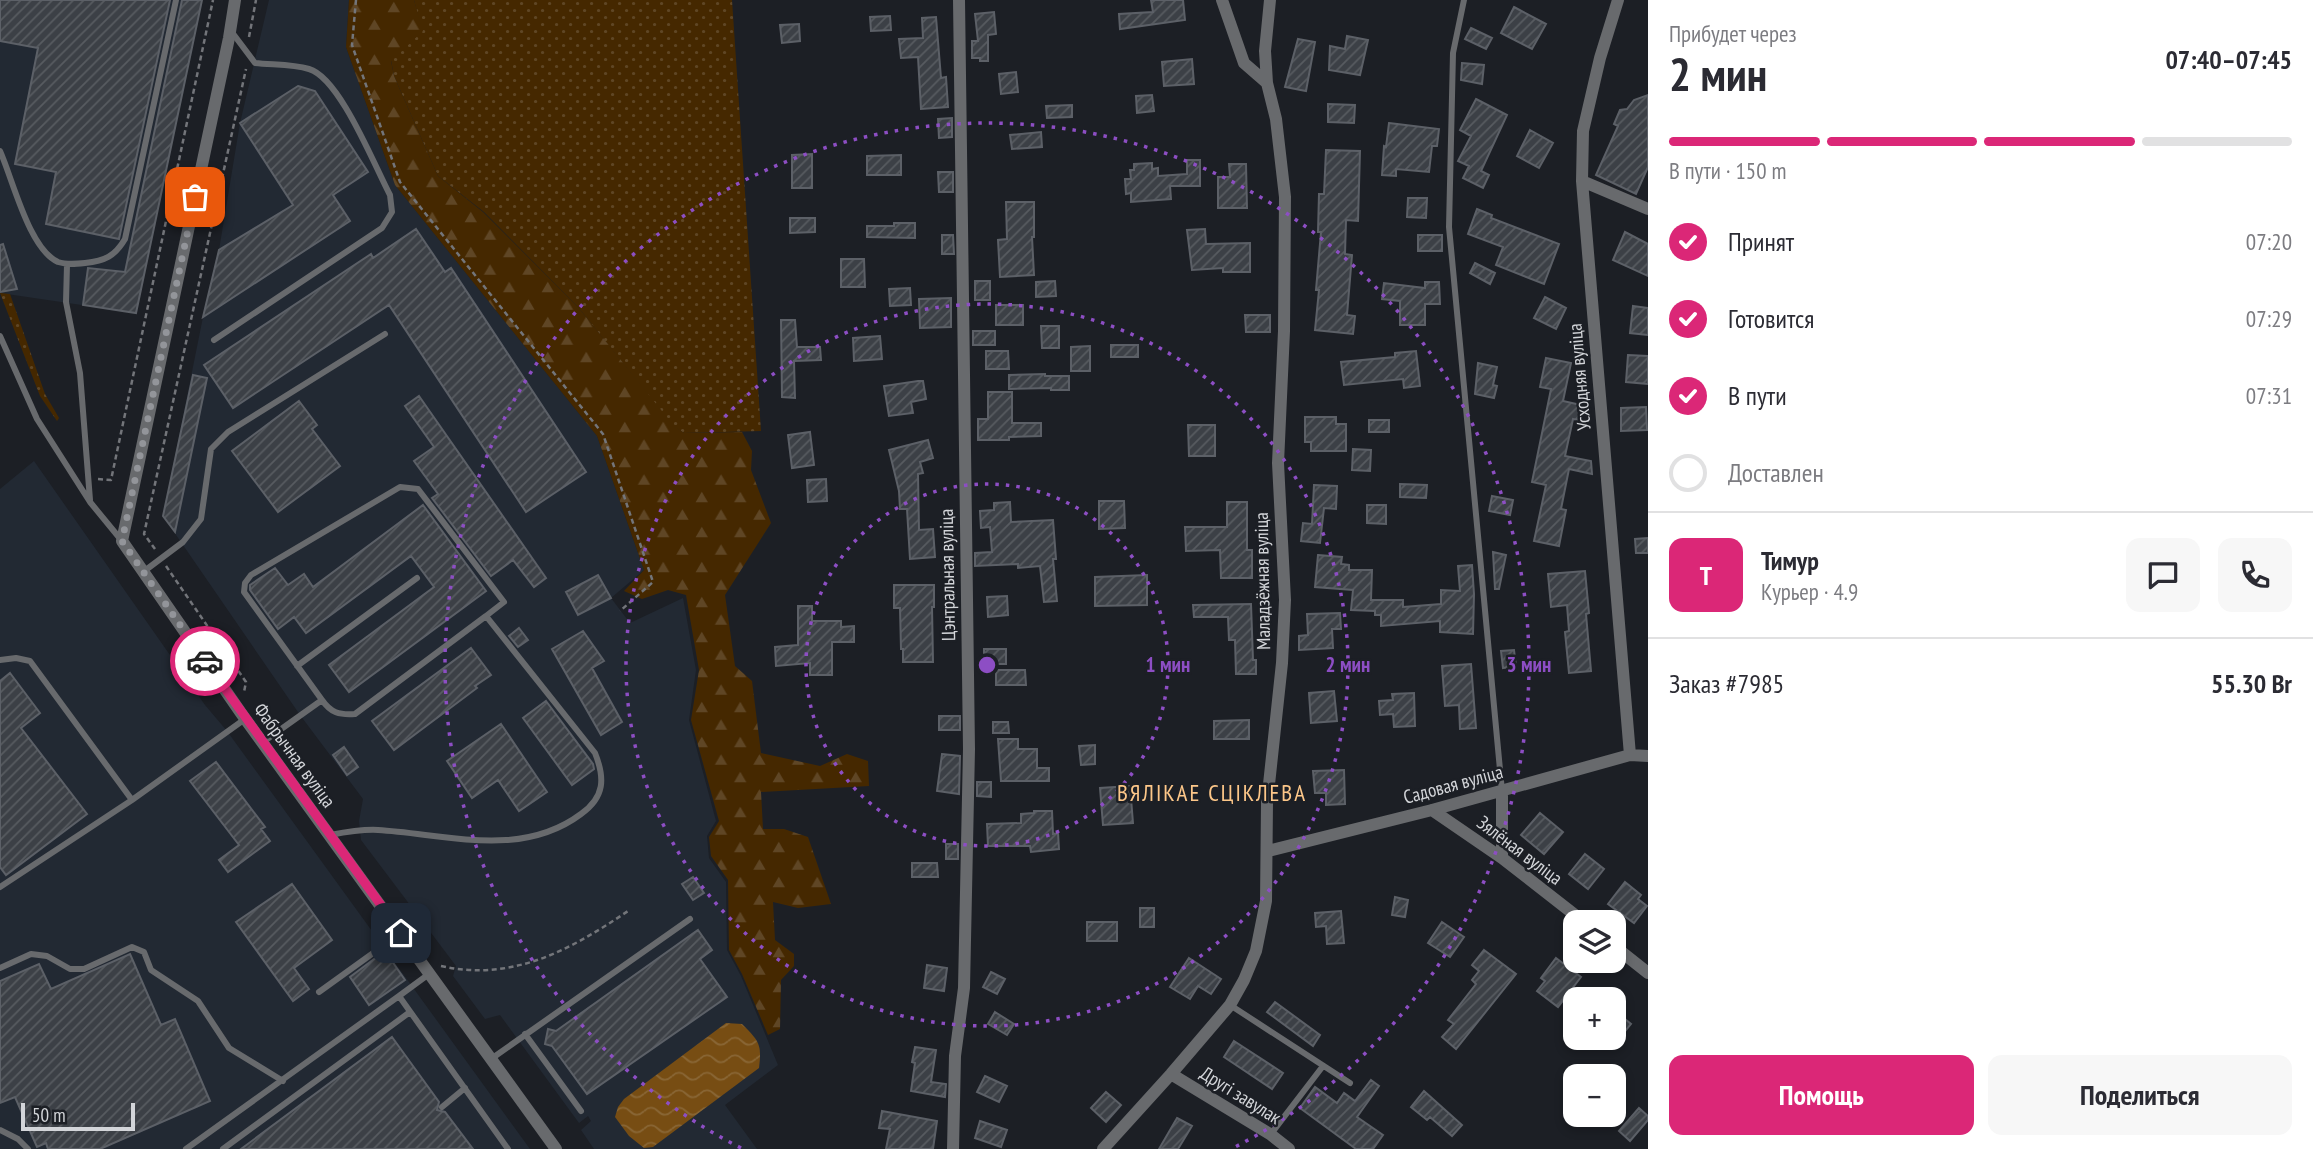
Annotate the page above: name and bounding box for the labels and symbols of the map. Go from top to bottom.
pin [165,167,225,227]
street label: Усходняя вуліца [1562,322,1596,432]
street label: Цэнтральная вуліца [934,509,960,641]
street label: Маладзёжная вуліца [1249,512,1275,650]
courier [170,626,240,696]
text: 1 мин [1146,651,1190,678]
text: 2 мин [1326,651,1370,678]
text: 3 мин [1507,651,1551,678]
centre of rings [975,653,999,677]
street label: Фабрычная вуліца [249,698,341,812]
street label: Садовая вуліца [1401,759,1505,809]
district label: ВЯЛІКАЕ СЦІКЛЕВА [1117,778,1307,807]
street label: Зялёная вуліца [1473,810,1567,890]
pin [371,903,431,963]
street label: Другі завулак [1196,1061,1286,1130]
scale bar [21,1100,135,1132]

